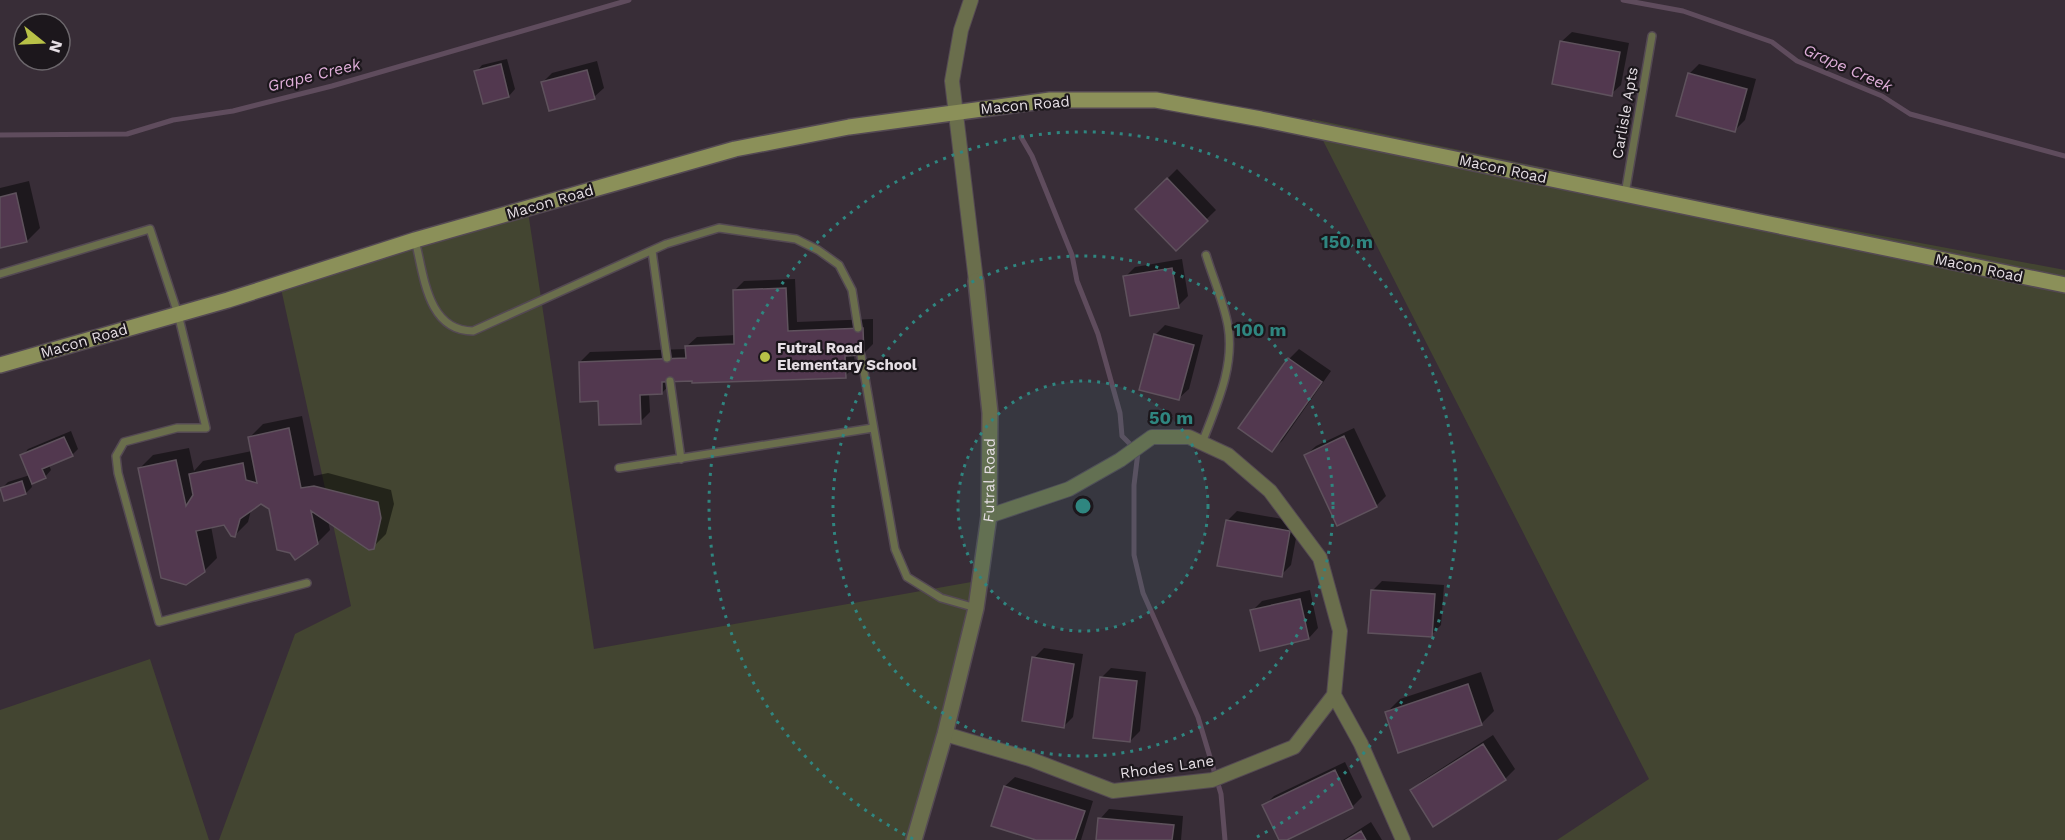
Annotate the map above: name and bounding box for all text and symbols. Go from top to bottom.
north arrow [12,12,72,72]
text: N [45,38,67,55]
water label: Grape Creek [1801,40,1897,97]
water label: Grape Creek [266,54,364,96]
street label: Carlisle Apts [1608,66,1642,160]
street label: Macon Road [980,92,1070,118]
street label: Macon Road [1457,151,1549,187]
street label: Macon Road [504,181,596,223]
text: 150 m [1321,231,1373,252]
street label: Macon Road [1933,250,2025,286]
text: 100 m [1233,319,1287,340]
street label: Macon Road [38,320,130,362]
place label: Futral Road Elementary School [777,339,917,374]
marker: Futral Road Elementary School [758,350,772,364]
text: 50 m [1149,407,1193,428]
street label: Futral Road [979,438,999,523]
centre of rings [1073,496,1093,516]
street label: Rhodes Lane [1119,751,1215,783]

